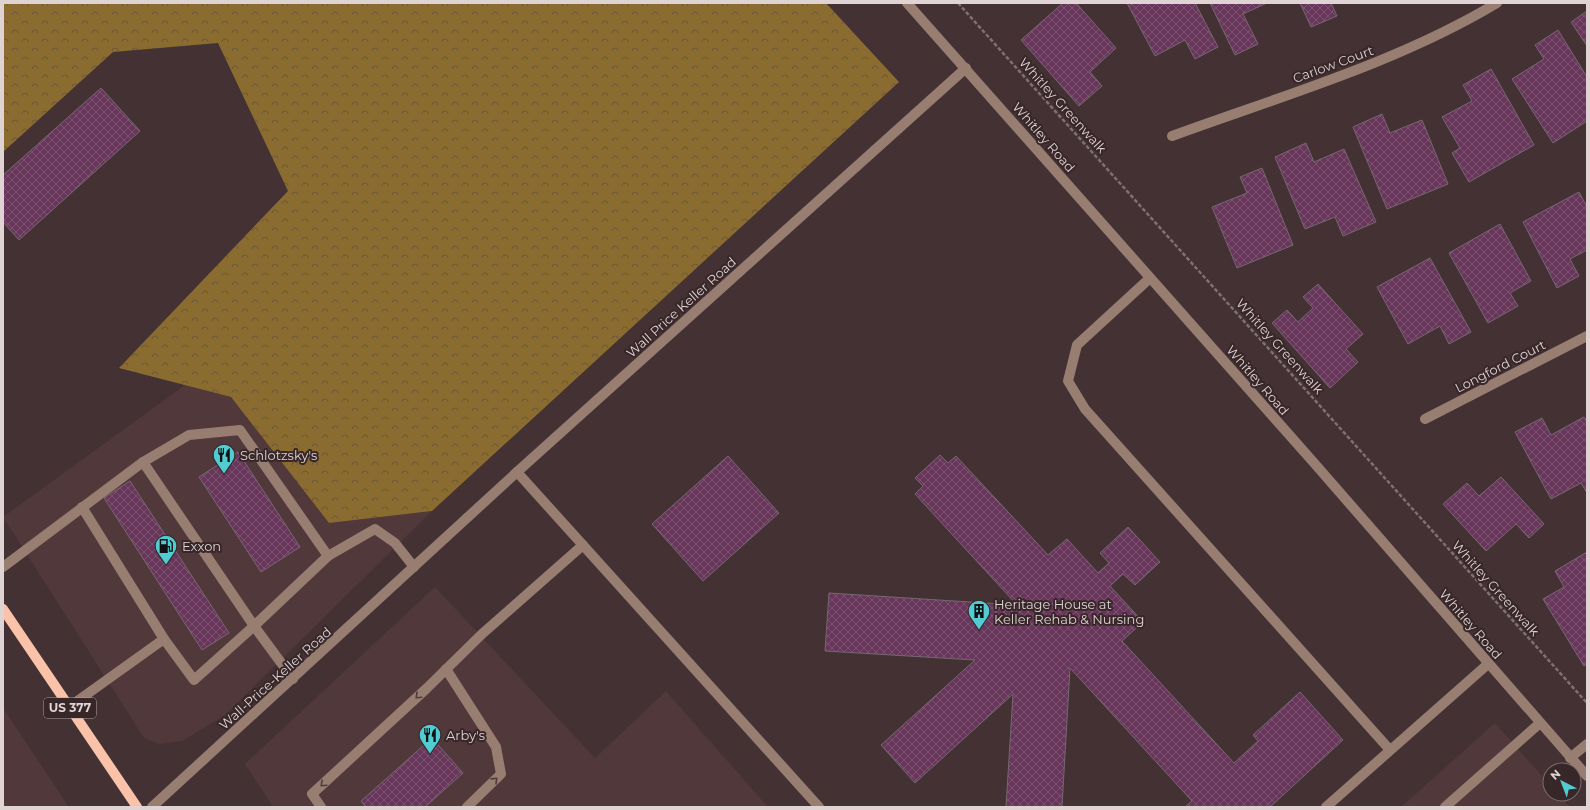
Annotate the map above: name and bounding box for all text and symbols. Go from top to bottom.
street label: Carlow Court [1290,42,1376,86]
street label: Whitley Greenwalk [1016,54,1110,156]
street label: Whitley Road [1009,99,1079,175]
street label: Wall Price Keller Road [623,253,739,361]
street label: Whitley Greenwalk [1233,295,1327,397]
street label: Longford Court [1452,336,1548,396]
street label: Whitley Road [1223,342,1293,418]
restaurant icon: Schlotzsky's [211,442,237,475]
place label: Schlotzsky's [240,447,317,463]
fuel station icon: Exxon [153,533,179,566]
street label: Whitley Greenwalk [1449,537,1543,639]
place label: Exxon [182,538,221,554]
street label: Whitley Road [1436,586,1506,662]
place label: Heritage House at Keller Rehab & Nursing [994,596,1144,627]
building icon: Heritage House at Keller Rehab & Nursing [966,598,992,631]
street label: Wall-Price-Keller Road [216,623,334,733]
one-way arrow [415,691,423,698]
road number: US 377 [44,698,96,718]
restaurant icon: Arby's [417,722,443,755]
place label: Arby's [446,727,485,743]
north arrow [1542,762,1582,802]
text: N [1547,766,1563,783]
one-way arrow [490,777,498,785]
one-way arrow [320,779,327,786]

